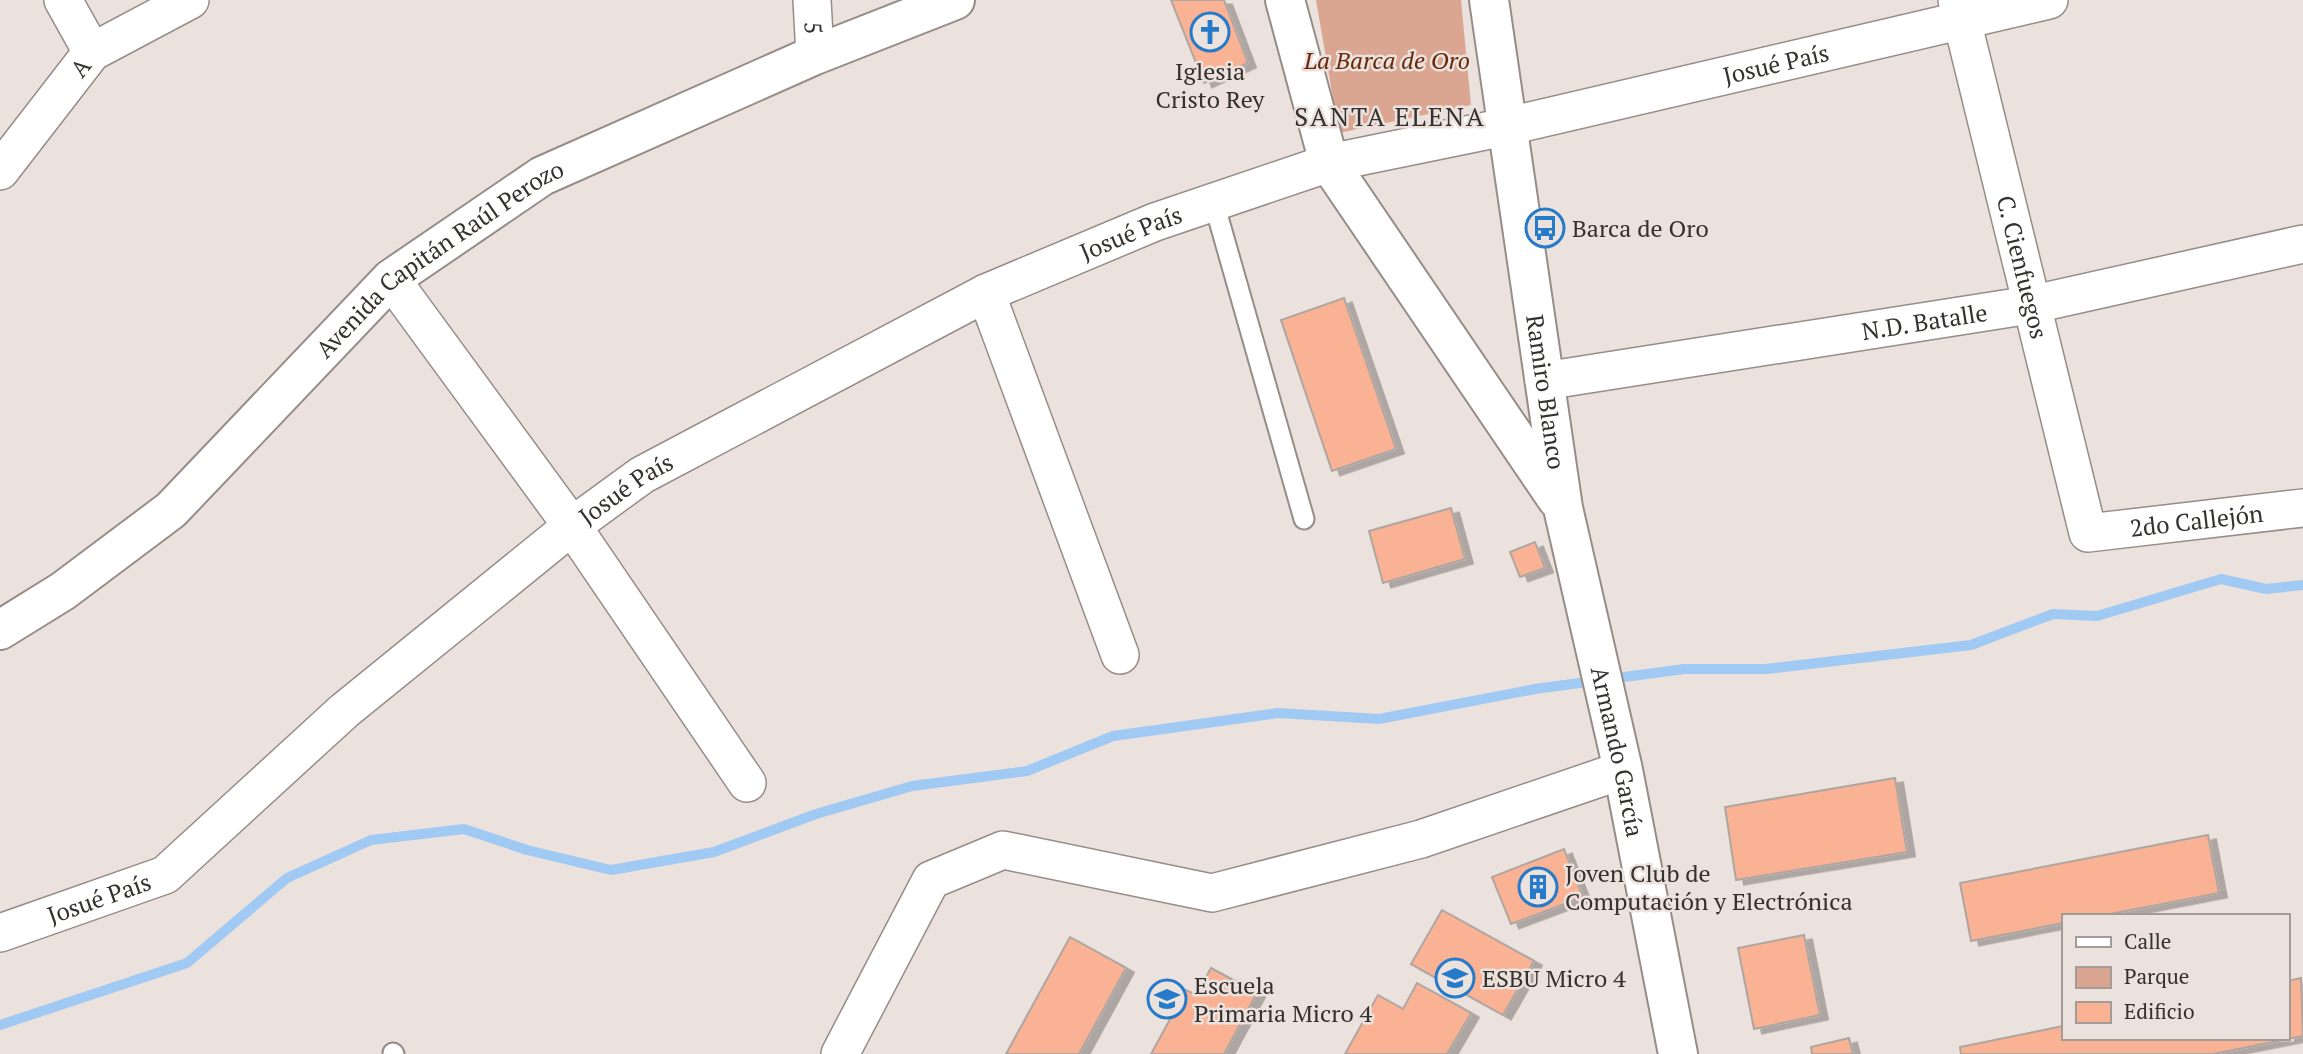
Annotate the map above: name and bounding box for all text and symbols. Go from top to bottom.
church icon: Iglesia Cristo Rey [1189,11,1231,53]
street label: 5 [797,21,830,35]
street label: Josué País [1720,36,1832,92]
park label: La Barca de Oro [1303,44,1470,76]
street label: A [62,51,98,84]
place label: Iglesia Cristo Rey [1156,55,1265,115]
district label: SANTA ELENA [1294,99,1486,133]
street label: Avenida Capitán Raúl Perozo [308,152,569,365]
street label: C. Cienfuegos [1990,192,2056,342]
street label: Josué País [1075,198,1186,268]
bus stop icon: Barca de Oro [1524,207,1566,249]
place label: Barca de Oro [1572,212,1709,244]
street label: N.D. Batalle [1859,296,1989,347]
street label: Ramiro Blanco [1519,312,1573,471]
street label: Josué País [572,445,679,532]
street label: 2do Callejón [2128,497,2265,544]
street label: Armando García [1584,663,1652,839]
place label: Joven Club de Computación y Electrónica [1565,857,1853,917]
street label: Josué País [43,865,155,931]
building icon: Joven Club de Computación y Electrónica [1517,866,1559,908]
legend [2062,914,2289,1040]
text: Calle [2124,927,2171,955]
school or university icon: ESBU Micro 4 [1434,957,1476,999]
place label: ESBU Micro 4 [1482,962,1626,994]
text: Parque [2124,962,2189,990]
place label: Escuela Primaria Micro 4 [1194,969,1372,1029]
school or university icon: Escuela Primaria Micro 4 [1146,978,1188,1020]
text: Edificio [2124,997,2195,1025]

